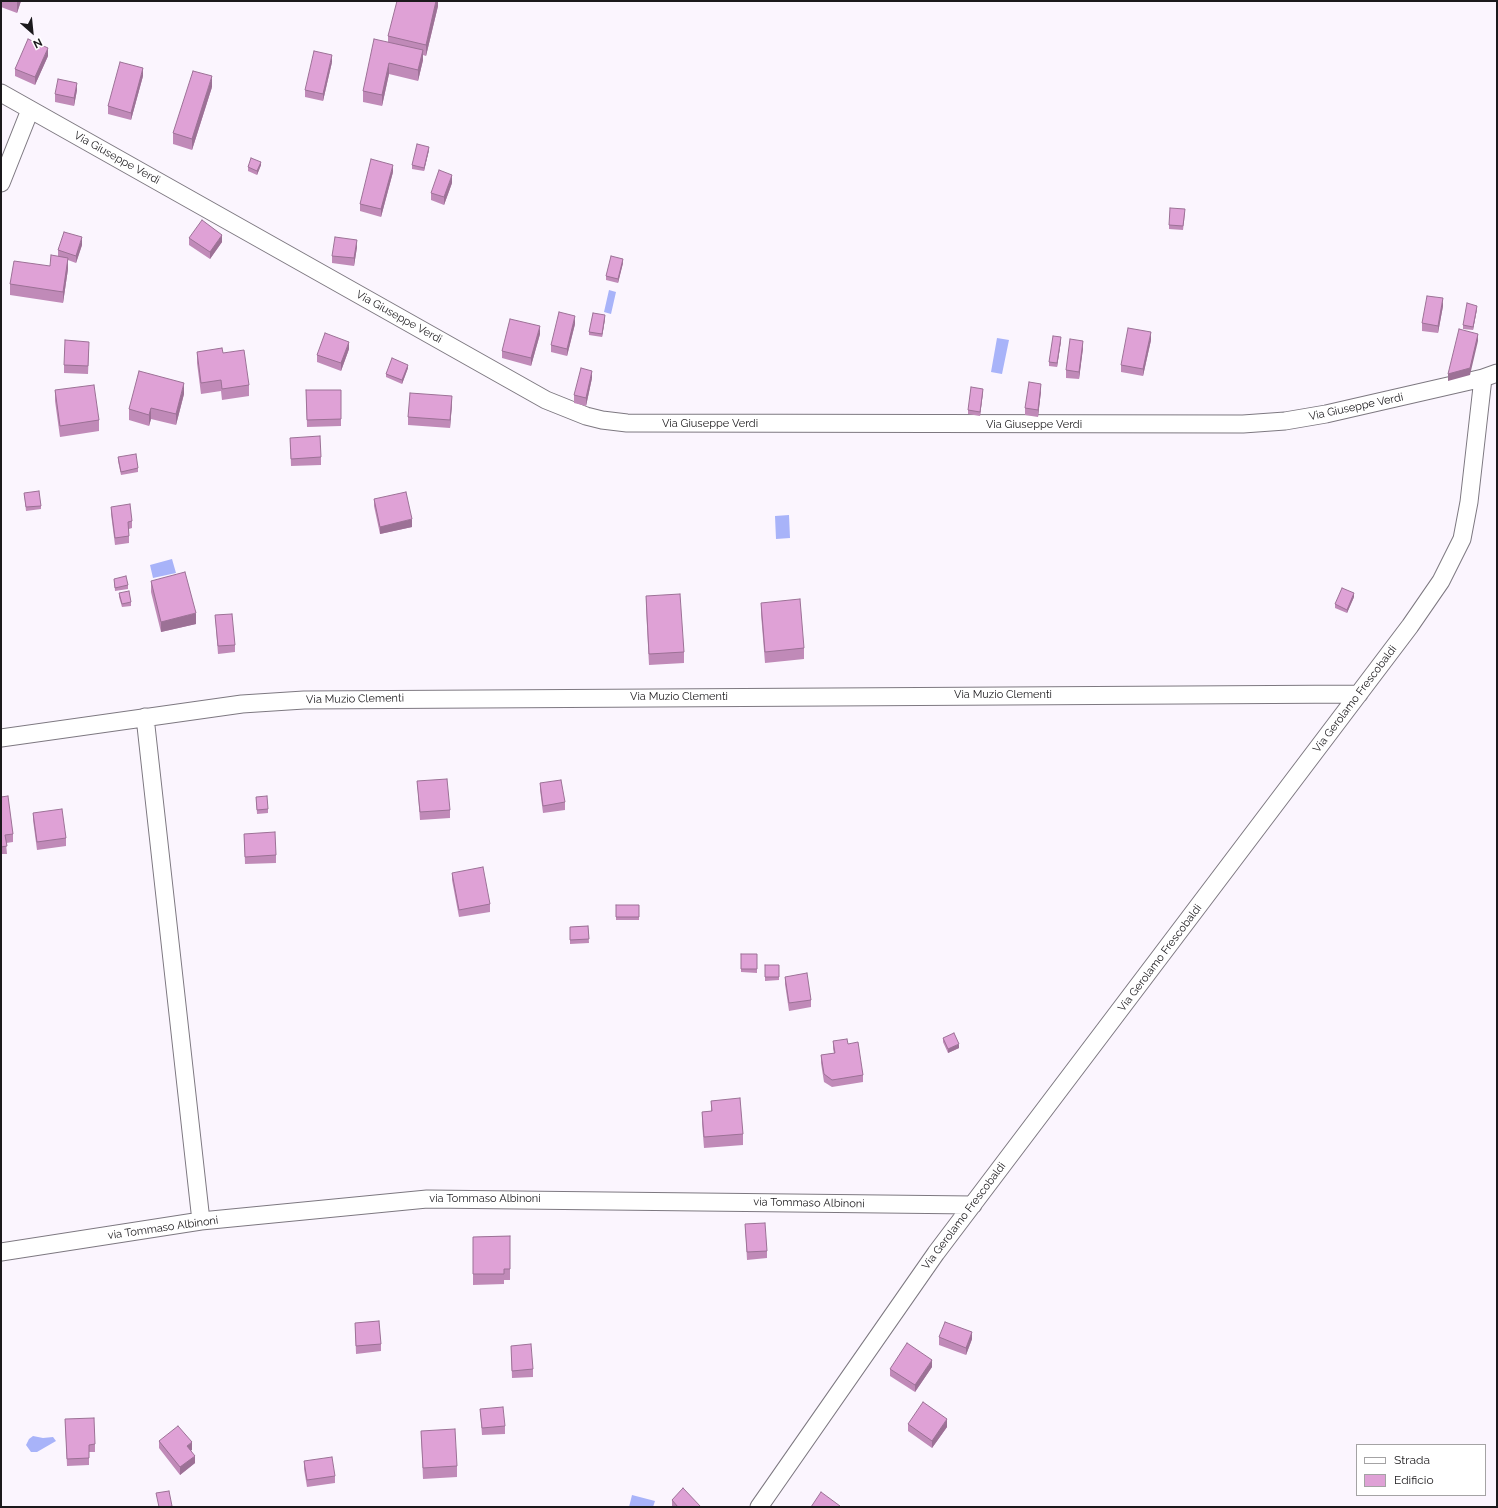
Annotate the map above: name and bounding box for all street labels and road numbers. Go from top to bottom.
street label: Via Giuseppe Verdi [72,129,162,187]
street label: Via Giuseppe Verdi [354,288,444,346]
street label: Via Giuseppe Verdi [1308,391,1404,423]
street label: Via Giuseppe Verdi [662,417,758,431]
street label: Via Giuseppe Verdi [986,418,1082,432]
street label: Via Gerolamo Frescobaldi [1310,643,1400,755]
street label: Via Muzio Clementi [954,688,1052,702]
street label: Via Muzio Clementi [630,690,728,704]
street label: Via Muzio Clementi [306,692,404,706]
street label: Via Gerolamo Frescobaldi [1115,902,1205,1014]
street label: Via Gerolamo Frescobaldi [919,1160,1009,1272]
street label: via Tommaso Albinoni [429,1192,541,1206]
street label: via Tommaso Albinoni [753,1195,865,1211]
street label: via Tommaso Albinoni [107,1214,219,1242]

